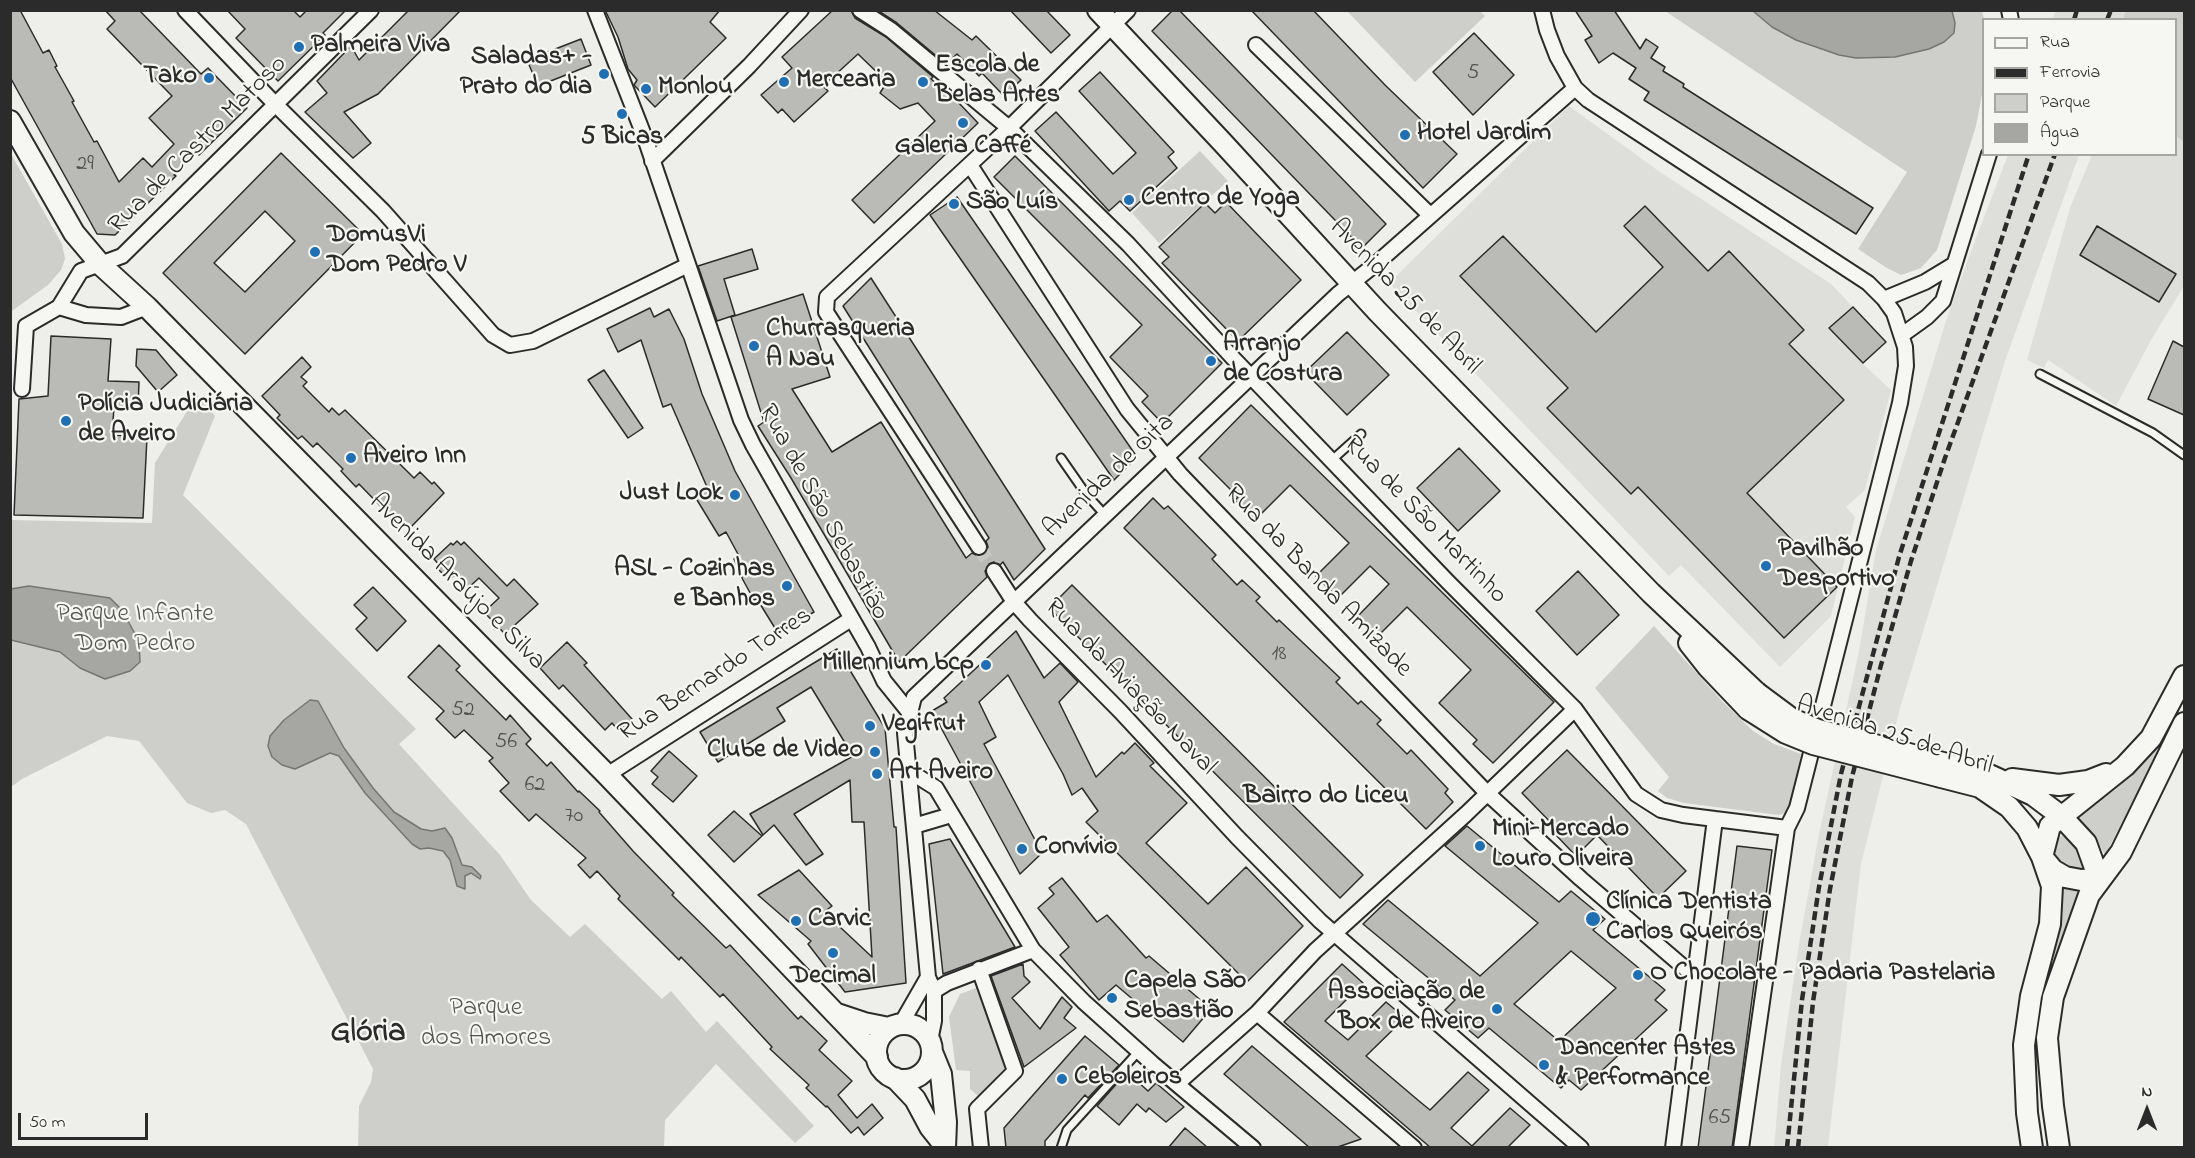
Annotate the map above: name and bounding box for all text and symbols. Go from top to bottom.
legend [1982,18,2177,156]
text: Rua [2040,30,2070,56]
place label: Palmeira Viva [311,31,450,63]
marker: Palmeira Viva [292,40,306,54]
place label: Saladas+ - Prato do dia [460,43,592,104]
street label: Rua de Castro Matoso [103,50,295,242]
place label: Escola de Belas Artes [935,51,1060,112]
text: Ferrovia [2040,60,2100,86]
house number: 5 [1467,61,1479,87]
place label: Tako [143,62,197,94]
place label: Mercearia [796,66,896,98]
marker: Saladas+ - Prato do dia [597,67,611,81]
marker: Tako [202,71,216,85]
place label: Monlou [658,73,733,105]
marker: Mercearia [777,75,791,89]
marker: Escola de Belas Artes [916,75,930,89]
marker: Monlou [639,82,653,96]
text: Parque [2040,90,2090,116]
marker: 5 Bicas [615,107,629,121]
marker: Galeria Caffé [956,116,970,130]
place label: Hotel Jardim [1417,119,1551,151]
text: Água [2040,120,2079,146]
place label: 5 Bicas [581,123,663,155]
marker: Hotel Jardim [1398,128,1412,142]
place label: Galeria Caffé [895,132,1031,164]
house number: 29 [76,152,94,178]
place label: Centro de Yoga [1141,184,1300,216]
place label: São Luís [966,188,1058,220]
marker: Centro de Yoga [1122,193,1136,207]
marker: São Luís [947,197,961,211]
street label: Avenida 25 de Abril [1322,213,1486,383]
place label: DomusVi Dom Pedro V [327,221,466,282]
marker: DomusVi Dom Pedro V [308,245,322,259]
place label: Churrasqueria A Nau [766,315,915,376]
place label: Arranjo de Costura [1223,330,1342,392]
marker: Churrasqueria A Nau [747,339,761,353]
marker: Arranjo de Costura [1204,354,1218,368]
place label: Polícia Judiciária de Aveiro [78,390,253,452]
street label: Rua de São Sebastião [750,400,894,626]
street label: Avenida de Oita [1038,408,1182,546]
marker: Polícia Judiciária de Aveiro [59,414,73,428]
street label: Rua de São Martinho [1336,430,1512,612]
place label: Aveiro Inn [363,442,466,474]
marker: Aveiro Inn [344,451,358,465]
place label: Just Look [620,479,723,511]
street label: Rua da Banda Amizade [1217,479,1417,685]
street label: Avenida Araújo e Silva [361,488,551,678]
marker: Just Look [728,488,742,502]
place label: Pavilhão Desportivo [1778,535,1895,596]
place label: ASL - Cozinhas e Banhos [614,555,775,616]
marker: Pavilhão Desportivo [1759,559,1773,573]
marker: ASL - Cozinhas e Banhos [780,579,794,593]
street label: Rua da Aviação Naval [1036,593,1222,783]
park label: Parque Infante Dom Pedro [56,600,214,662]
street label: Rua Bernardo Torres [613,602,819,750]
house number: 18 [1271,642,1287,668]
place label: Millennium bcp [822,649,974,681]
marker: Millennium bcp [979,658,993,672]
street label: Avenida 25 de Abril [1792,690,1996,784]
house number: 52 [451,698,475,724]
place label: Vegifrut [882,710,965,742]
marker: Vegifrut [863,719,877,733]
house number: 56 [495,730,517,756]
place label: Clube de Video [707,736,863,768]
marker: Clube de Video [868,745,882,759]
place label: Art Aveiro [889,758,993,790]
marker: Art Aveiro [870,767,884,781]
house number: 62 [525,773,545,799]
district label: Bairro do Liceu [1243,782,1409,814]
house number: 70 [565,804,583,830]
place label: Mini-Mercado Louro Oliveira [1492,815,1633,876]
place label: Convívio [1034,833,1118,865]
marker: Mini-Mercado Louro Oliveira [1473,839,1487,853]
marker: Convívio [1015,842,1029,856]
place label: Clínica Dentista Carlos Queirós [1606,888,1772,950]
place label: Carvic [808,905,871,937]
marker: Clínica Dentista Carlos Queirós [1584,910,1602,928]
marker: Carvic [789,914,803,928]
marker: Decimal [826,946,840,960]
place label: O Chocolate - Padaria Pastelaria [1650,959,1995,991]
place label: Decimal [790,962,876,994]
place label: Capela São Sebastião [1124,967,1246,1028]
marker: O Chocolate - Padaria Pastelaria [1631,968,1645,982]
place label: Associação de Box de Aveiro [1328,978,1485,1040]
marker: Capela São Sebastião [1105,991,1119,1005]
park label: Parque dos Amores [421,994,551,1056]
marker: Associação de Box de Aveiro [1490,1002,1504,1016]
district label: Glória [330,1016,406,1054]
place label: Dancenter Astes & Performance [1556,1034,1736,1096]
marker: Dancenter Astes & Performance [1537,1058,1551,1072]
place label: Ceboleiros [1074,1063,1182,1095]
marker: Ceboleiros [1055,1072,1069,1086]
north arrow [2117,1080,2177,1140]
text: N [2142,1080,2152,1104]
scale bar [21,1101,152,1139]
house number: 65 [1709,1106,1731,1132]
text: 50 m [29,1110,66,1136]

